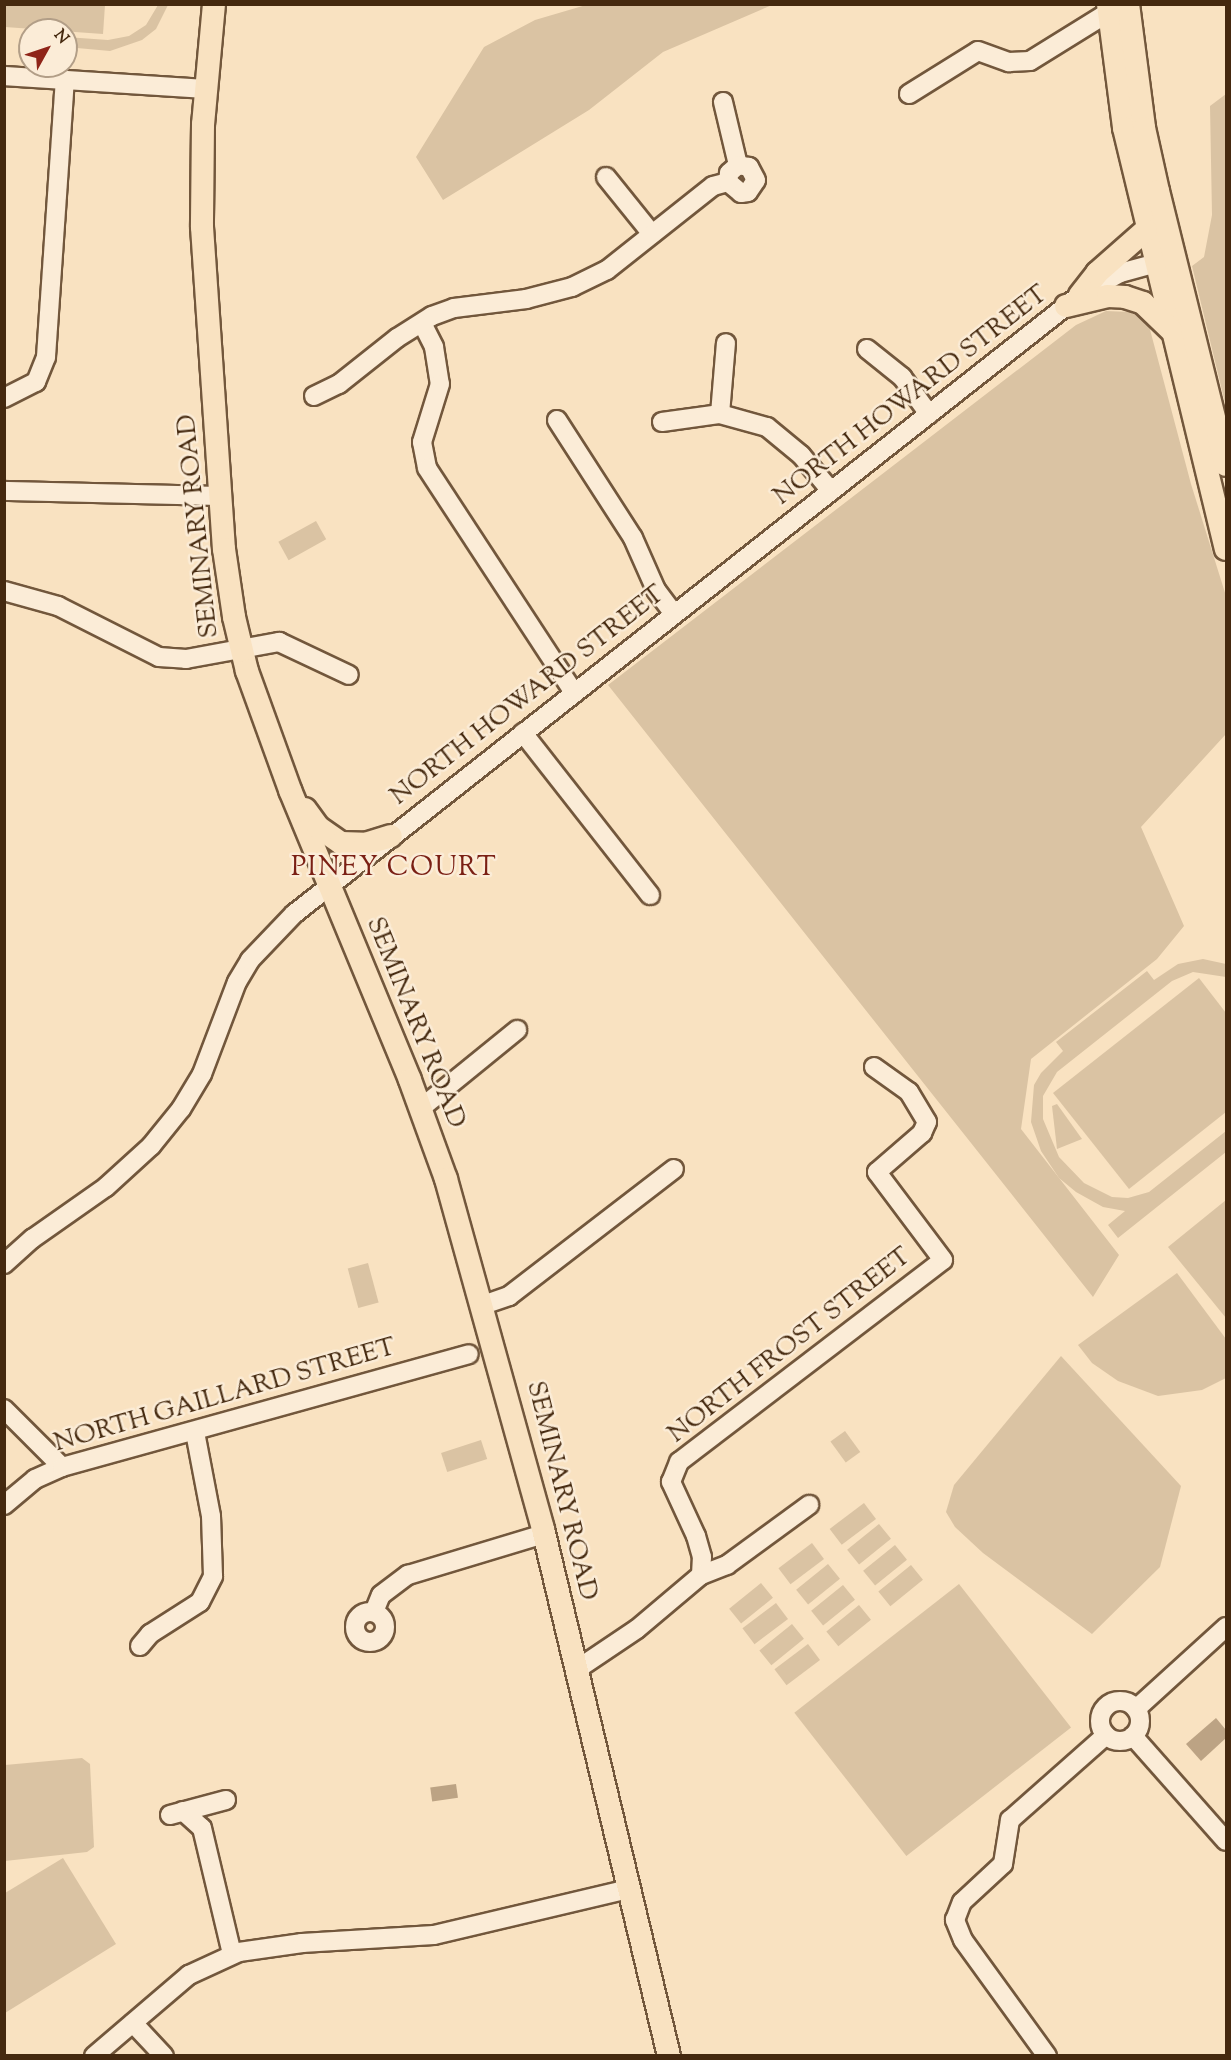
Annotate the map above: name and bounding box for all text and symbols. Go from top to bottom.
north arrow [18,18,78,78]
text: N [48,25,74,50]
street label: NORTH HOWARD STREET [768,279,1054,513]
street label: SEMINARY ROAD [172,413,226,639]
street label: NORTH HOWARD STREET [385,579,671,813]
district label: PINEY COURT [291,853,497,885]
street label: SEMINARY ROAD [358,913,472,1133]
street label: NORTH FROST STREET [662,1241,918,1451]
street label: NORTH GAILLARD STREET [51,1332,399,1460]
street label: SEMINARY ROAD [519,1378,603,1604]

